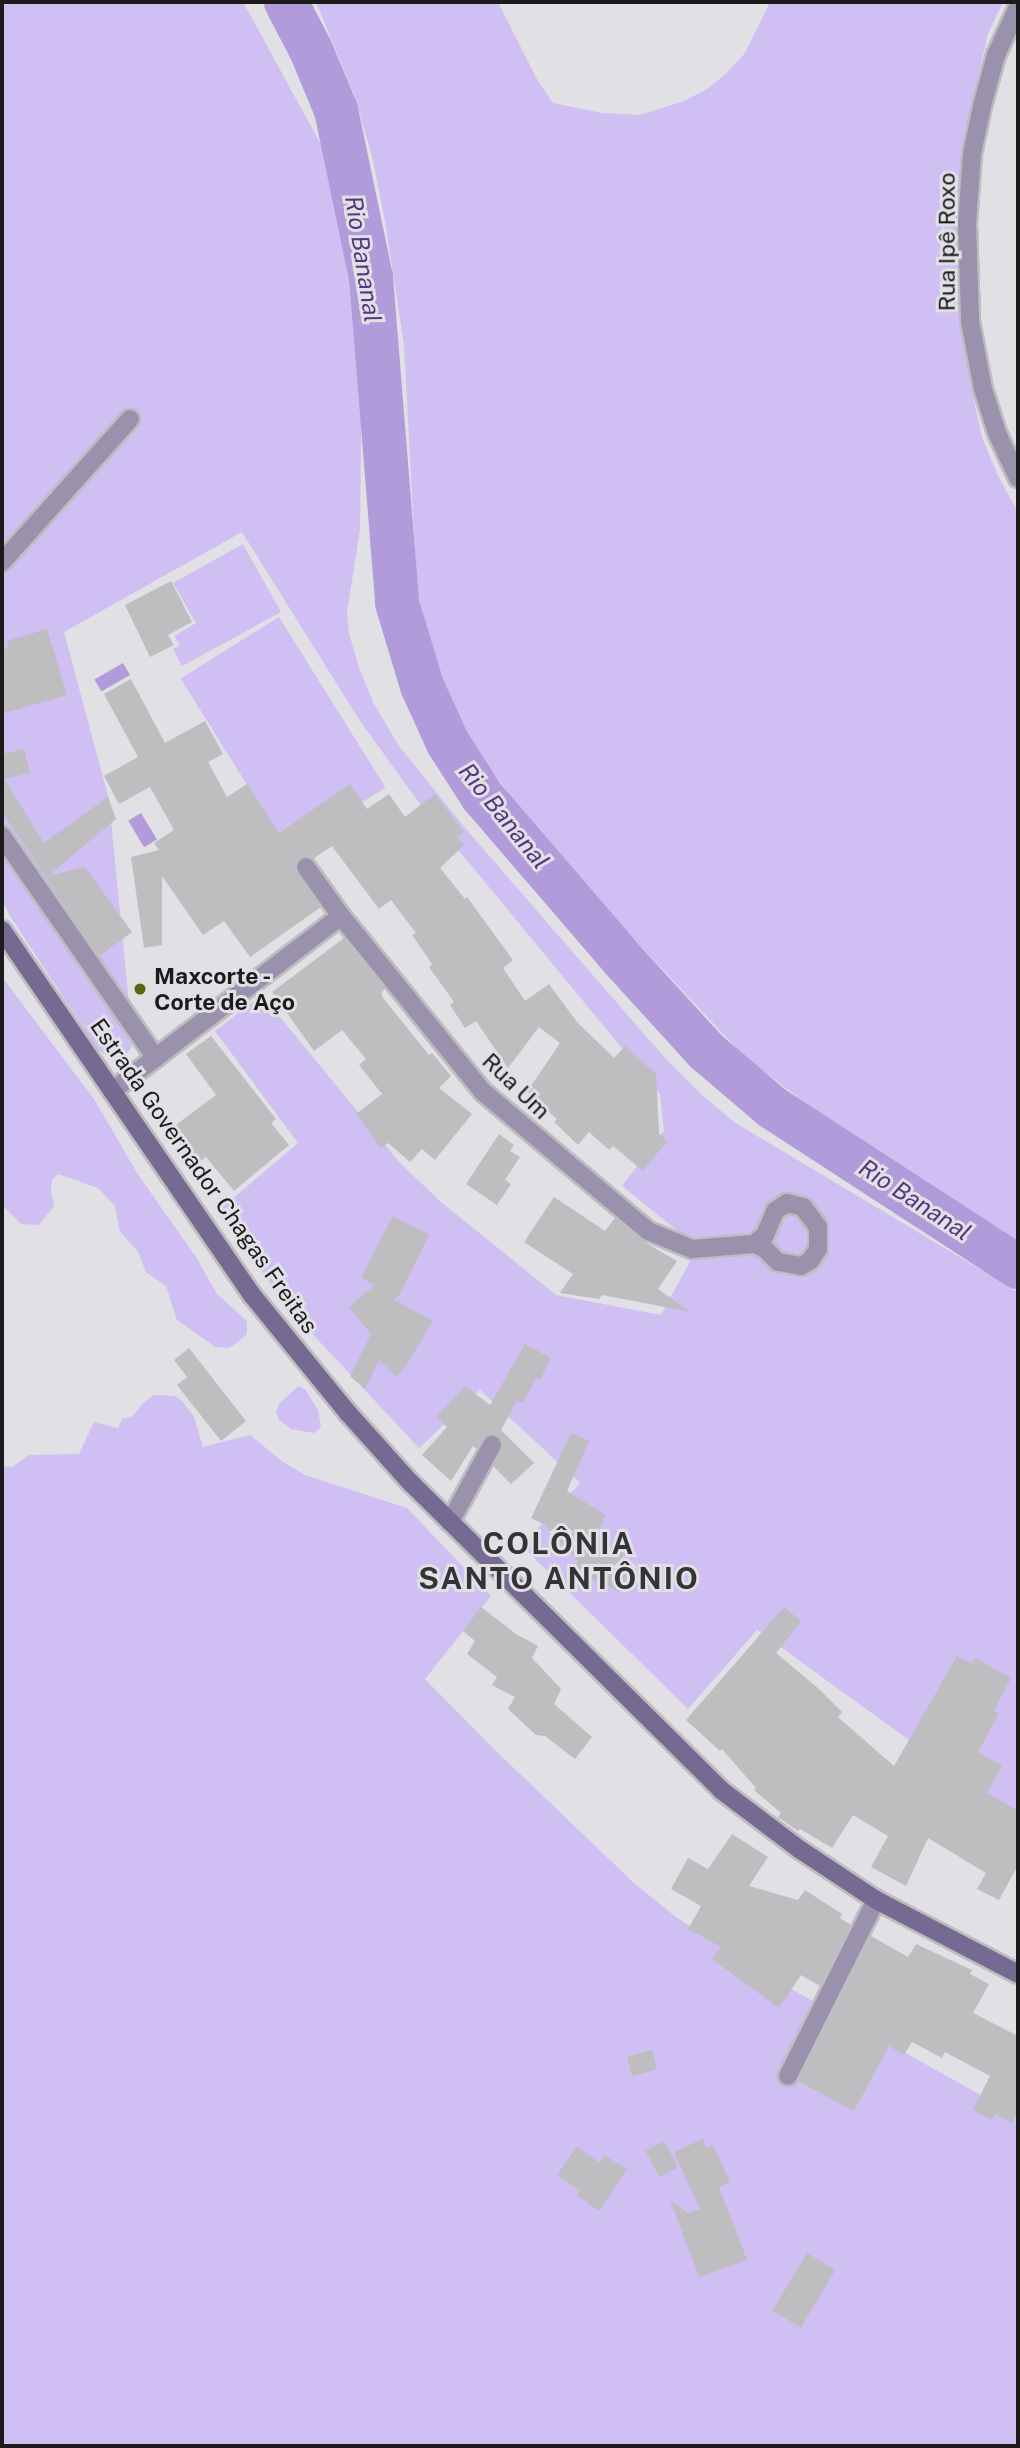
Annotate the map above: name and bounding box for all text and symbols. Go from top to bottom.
street label: Rua Ipê Roxo [933,173,961,311]
water label: Rio Bananal [339,194,387,324]
water label: Rio Bananal [453,757,555,875]
place label: Maxcorte - Corte de Aço [154,962,295,1016]
marker: Maxcorte - Corte de Aço [132,981,148,997]
street label: Estrada Governador Chagas Freitas [84,1013,324,1339]
street label: Rua Um [477,1047,555,1125]
water label: Rio Bananal [854,1153,976,1247]
district label: COLÔNIA SANTO ANTÔNIO [420,1525,698,1596]

